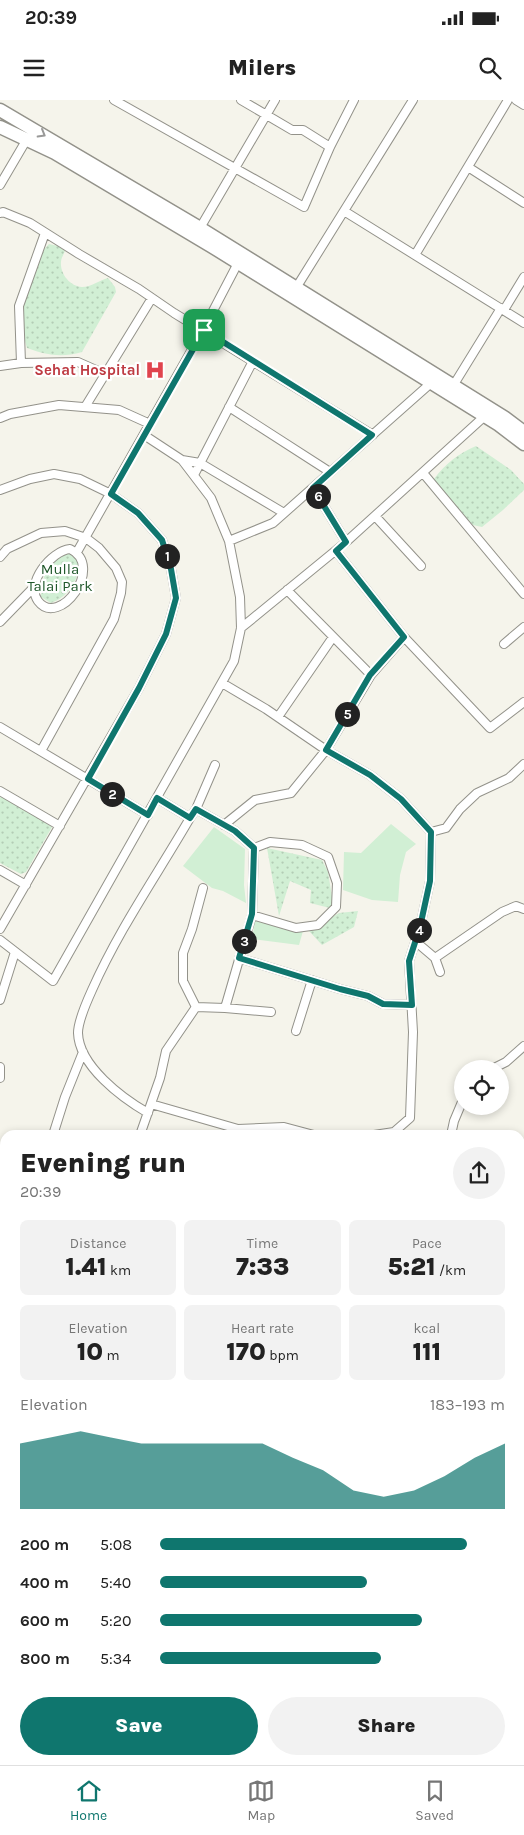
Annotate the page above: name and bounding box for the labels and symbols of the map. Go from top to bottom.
one-way arrow [37,128,46,138]
pin [183,309,225,351]
hospital icon: Sehat Hospital [144,359,166,381]
place label: Sehat Hospital [34,361,140,379]
pin: 6 [306,484,330,508]
pin: 1 [154,544,180,568]
park label: Mulla Talai Park [27,560,93,595]
pin: 5 [334,702,360,726]
pin: 2 [100,782,124,806]
pin: 4 [406,918,432,942]
pin: 3 [232,928,256,954]

